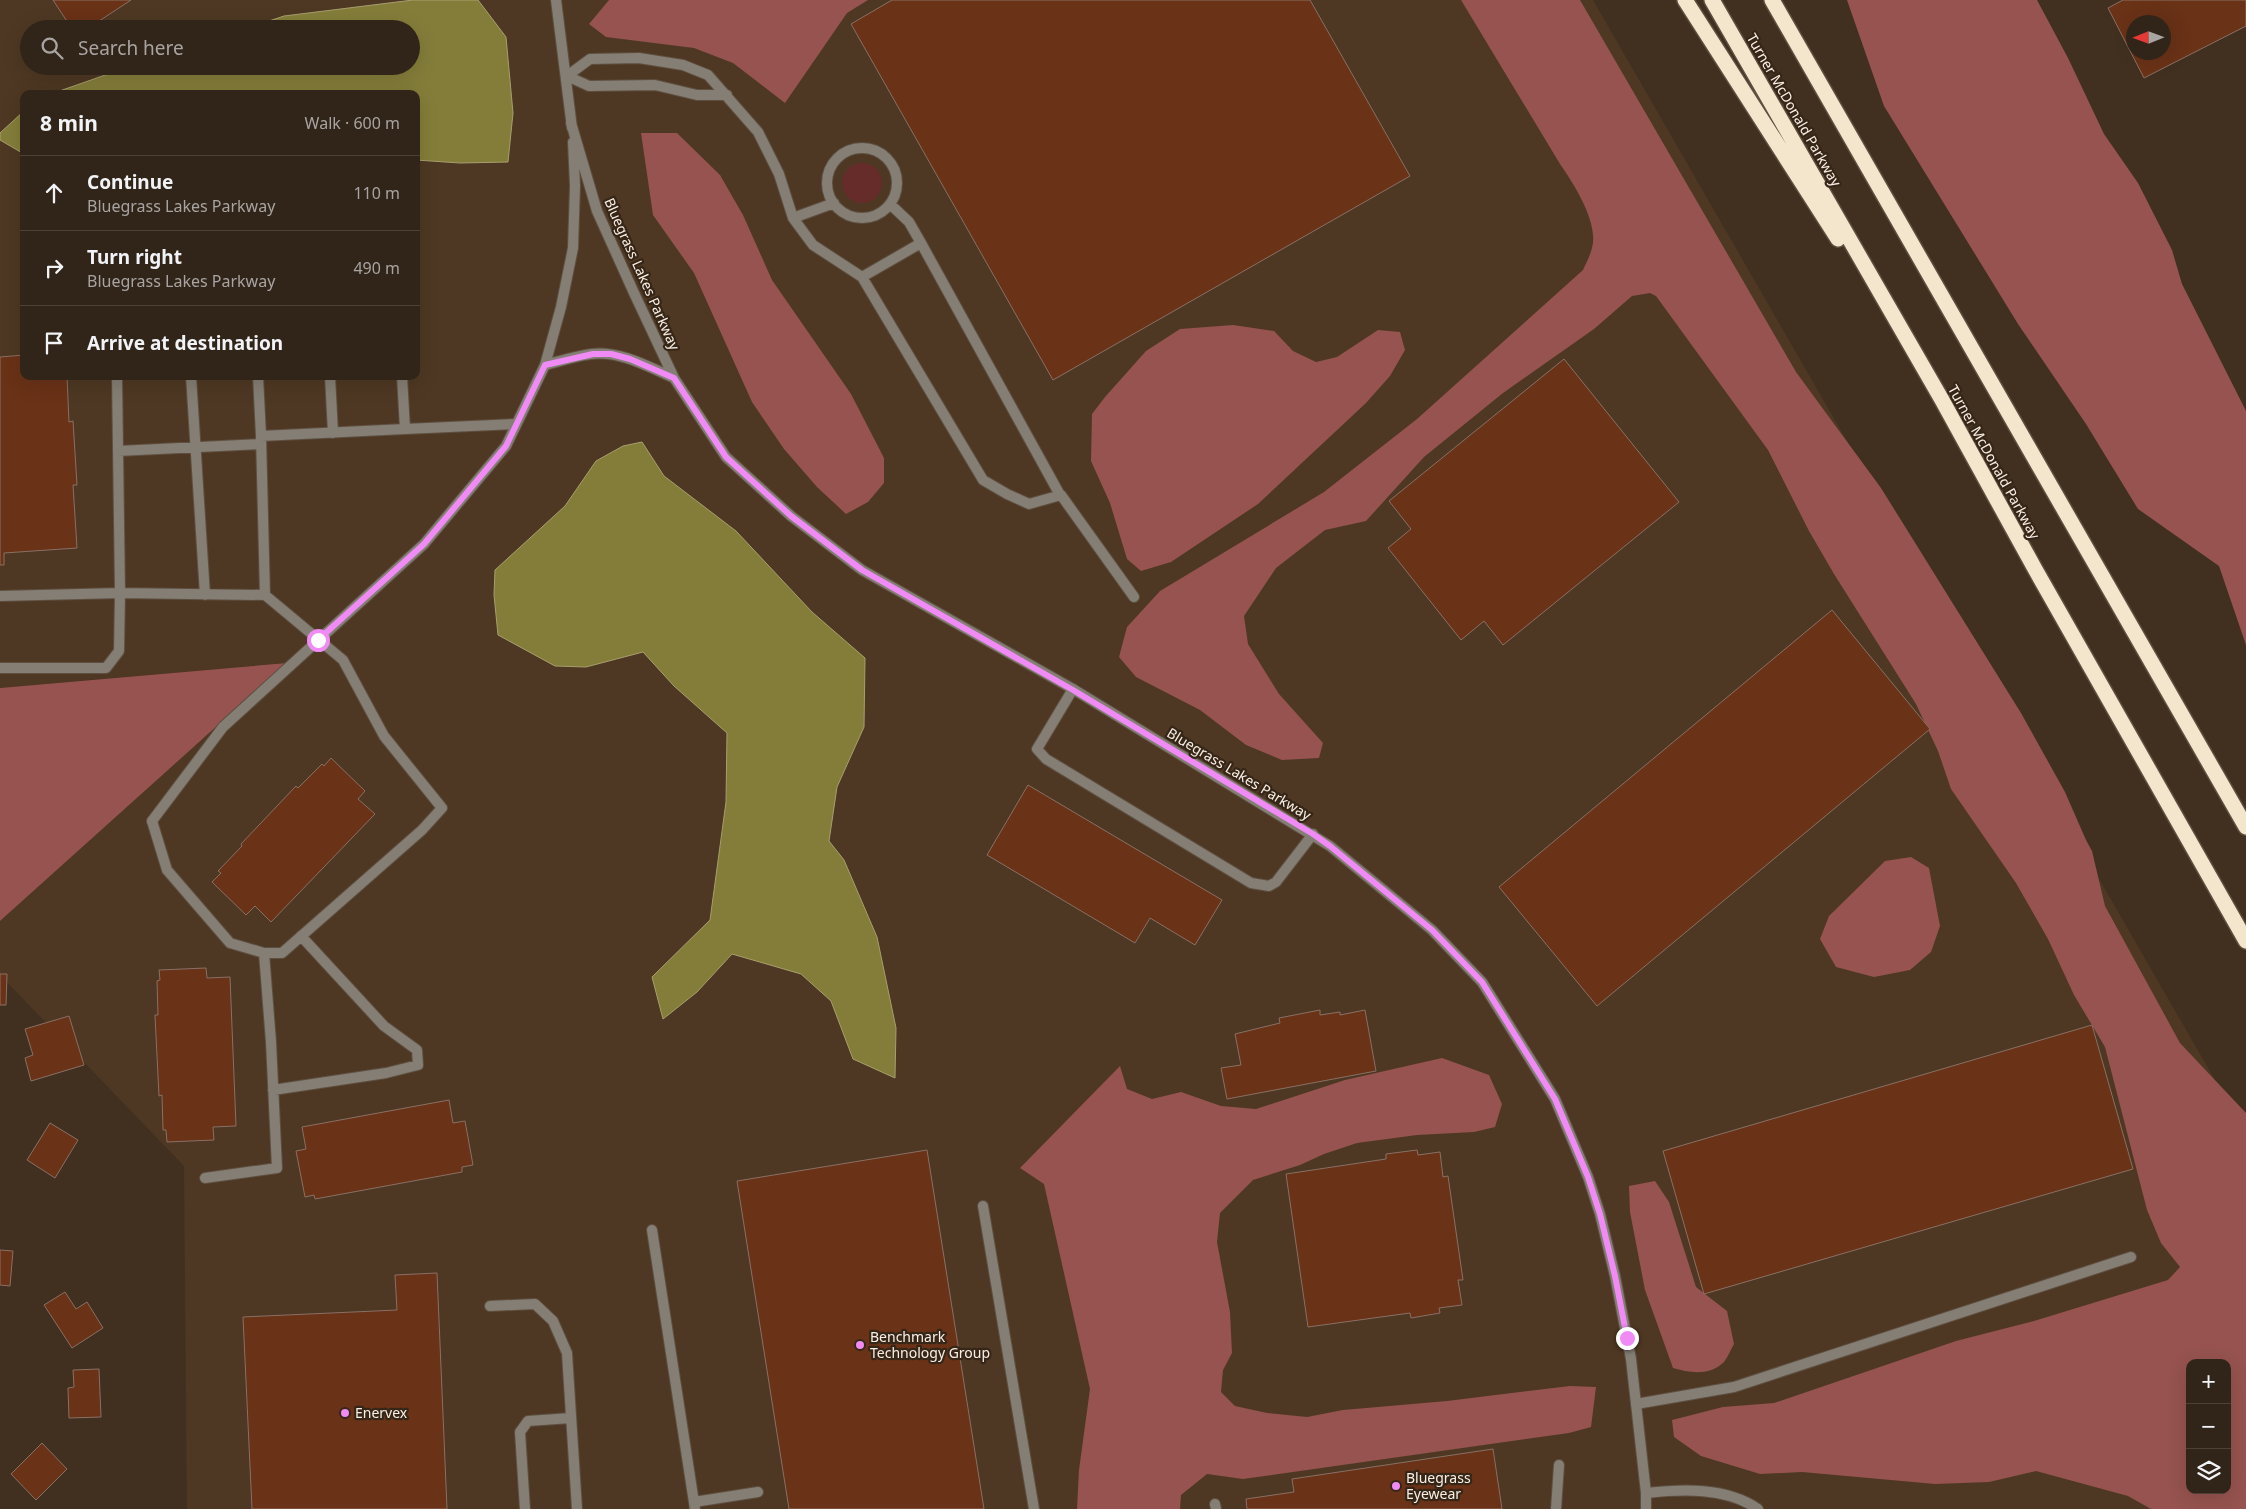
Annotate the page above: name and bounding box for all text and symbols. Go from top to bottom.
north arrow [2126,15,2171,60]
search box [20,20,420,75]
street label: Turner McDonald Parkway [1743,30,1846,190]
icon: search [38,34,66,62]
text: Search here [78,35,184,61]
text: 8 min [40,109,98,137]
text: Walk · 600 m [305,112,400,134]
text: Continue [87,169,173,195]
icon: ahead [40,179,68,207]
text: 110 m [353,182,400,204]
text: Bluegrass Lakes Parkway [87,195,275,217]
street label: Bluegrass Lakes Parkway [600,195,685,354]
text: Turn right [87,244,182,270]
icon: right [40,254,68,282]
text: 490 m [353,257,400,279]
text: Bluegrass Lakes Parkway [87,270,275,292]
icon: arrive [40,329,68,357]
text: Arrive at destination [87,330,283,356]
street label: Turner McDonald Parkway [1944,381,2045,543]
route start [307,629,330,652]
street label: Bluegrass Lakes Parkway [1164,723,1316,825]
place label: Benchmark Technology Group [870,1327,990,1362]
route end [1616,1327,1639,1350]
marker: Benchmark Technology Group [854,1339,866,1351]
map controls [2186,1359,2231,1494]
button: + [2186,1359,2231,1404]
place label: Enervex [355,1403,408,1422]
button: − [2186,1404,2231,1449]
marker: Enervex [339,1407,351,1419]
button: layers [2186,1449,2231,1494]
place label: Bluegrass Eyewear [1406,1468,1471,1503]
marker: Bluegrass Eyewear [1390,1480,1402,1492]

